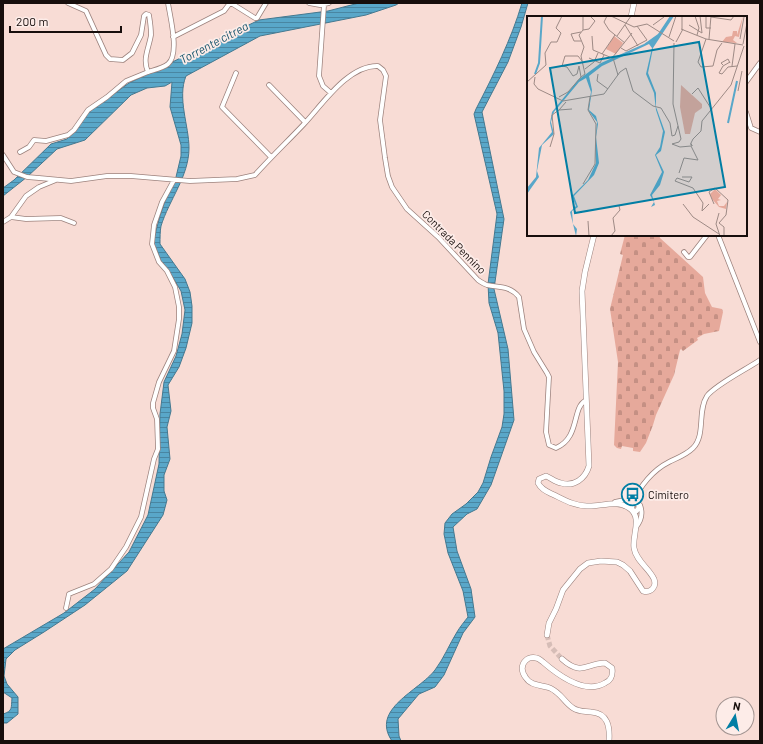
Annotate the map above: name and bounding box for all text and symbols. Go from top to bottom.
scale bar [10,8,121,34]
text: 200 m [16,14,48,28]
inset map [527,16,747,236]
water label: Torrente citrea [177,18,250,66]
street label: Contrada Pennino [420,207,489,276]
bus stop icon: Cimitero [620,482,646,508]
place label: Cimitero [648,488,689,501]
north arrow [715,696,755,736]
text: N [732,699,742,713]

